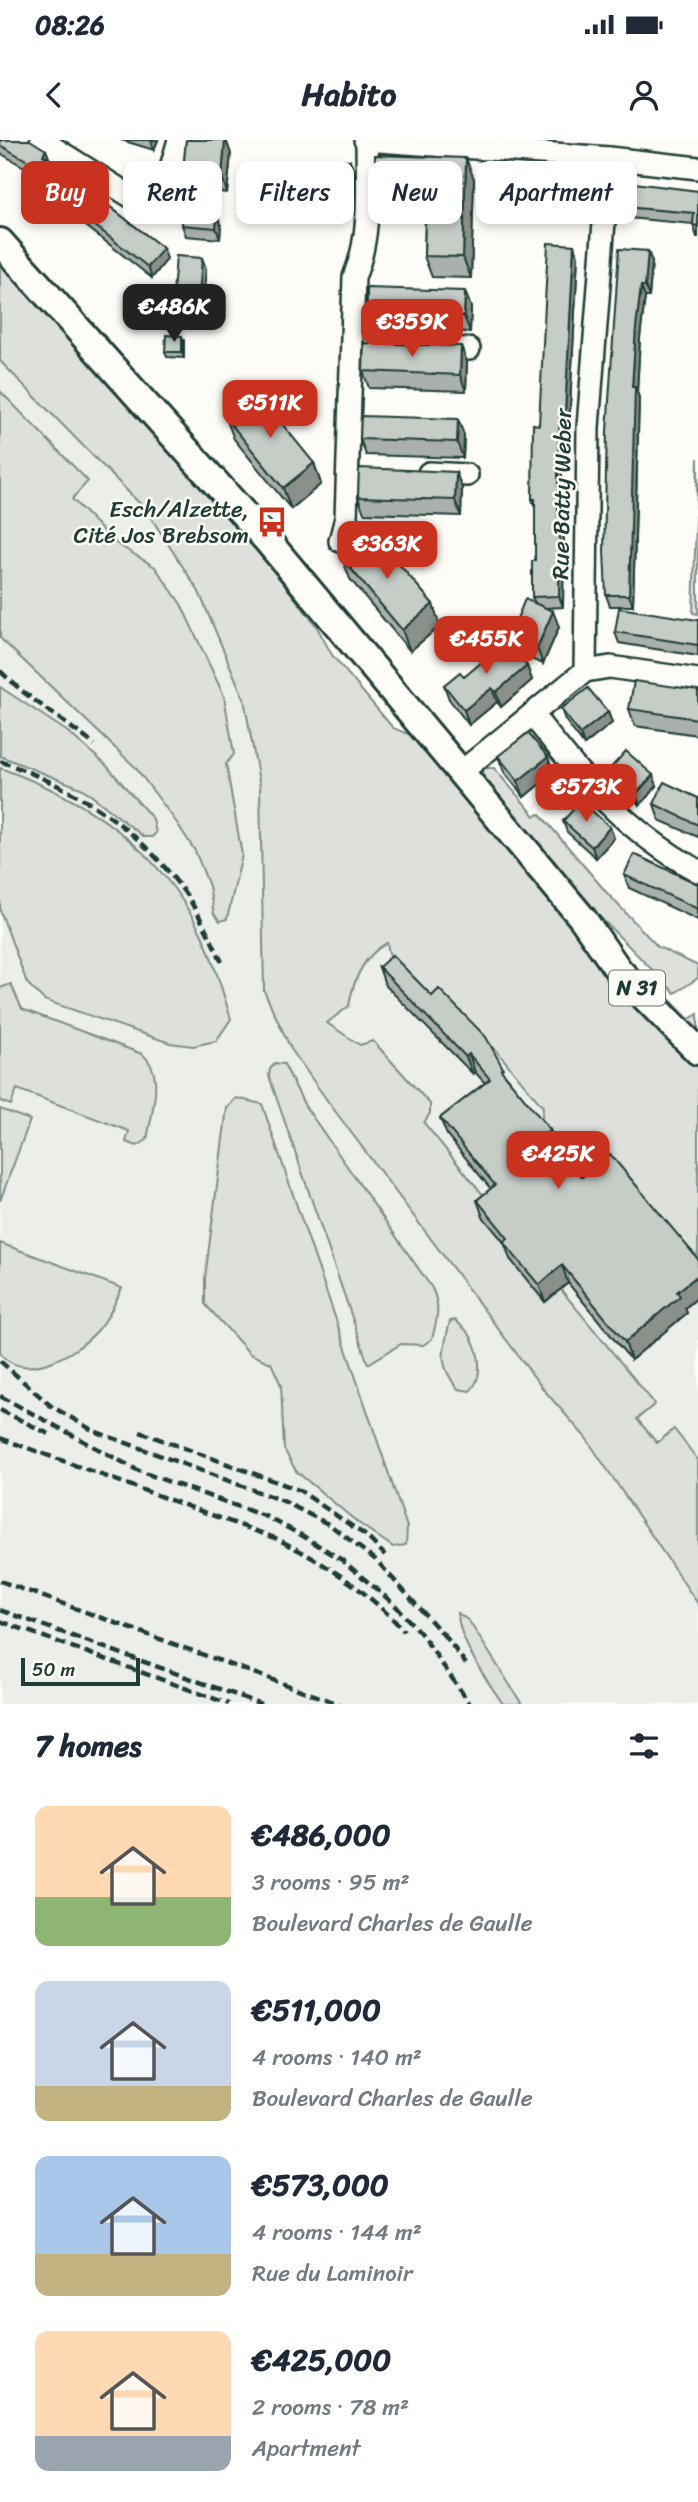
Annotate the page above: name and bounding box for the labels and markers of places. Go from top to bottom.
pin: €486K [125,284,223,344]
pin: €359K [363,300,461,359]
pin: €511K [221,380,319,440]
place label: Esch/Alzette, Cité Jos Brebsom [74,489,249,556]
bus stop icon: Esch/Alzette, Cité Jos Brebsom [255,505,289,539]
pin: €363K [338,522,436,581]
pin: €455K [437,616,535,676]
pin: €573K [537,764,635,824]
pin: €425K [509,1132,607,1191]

